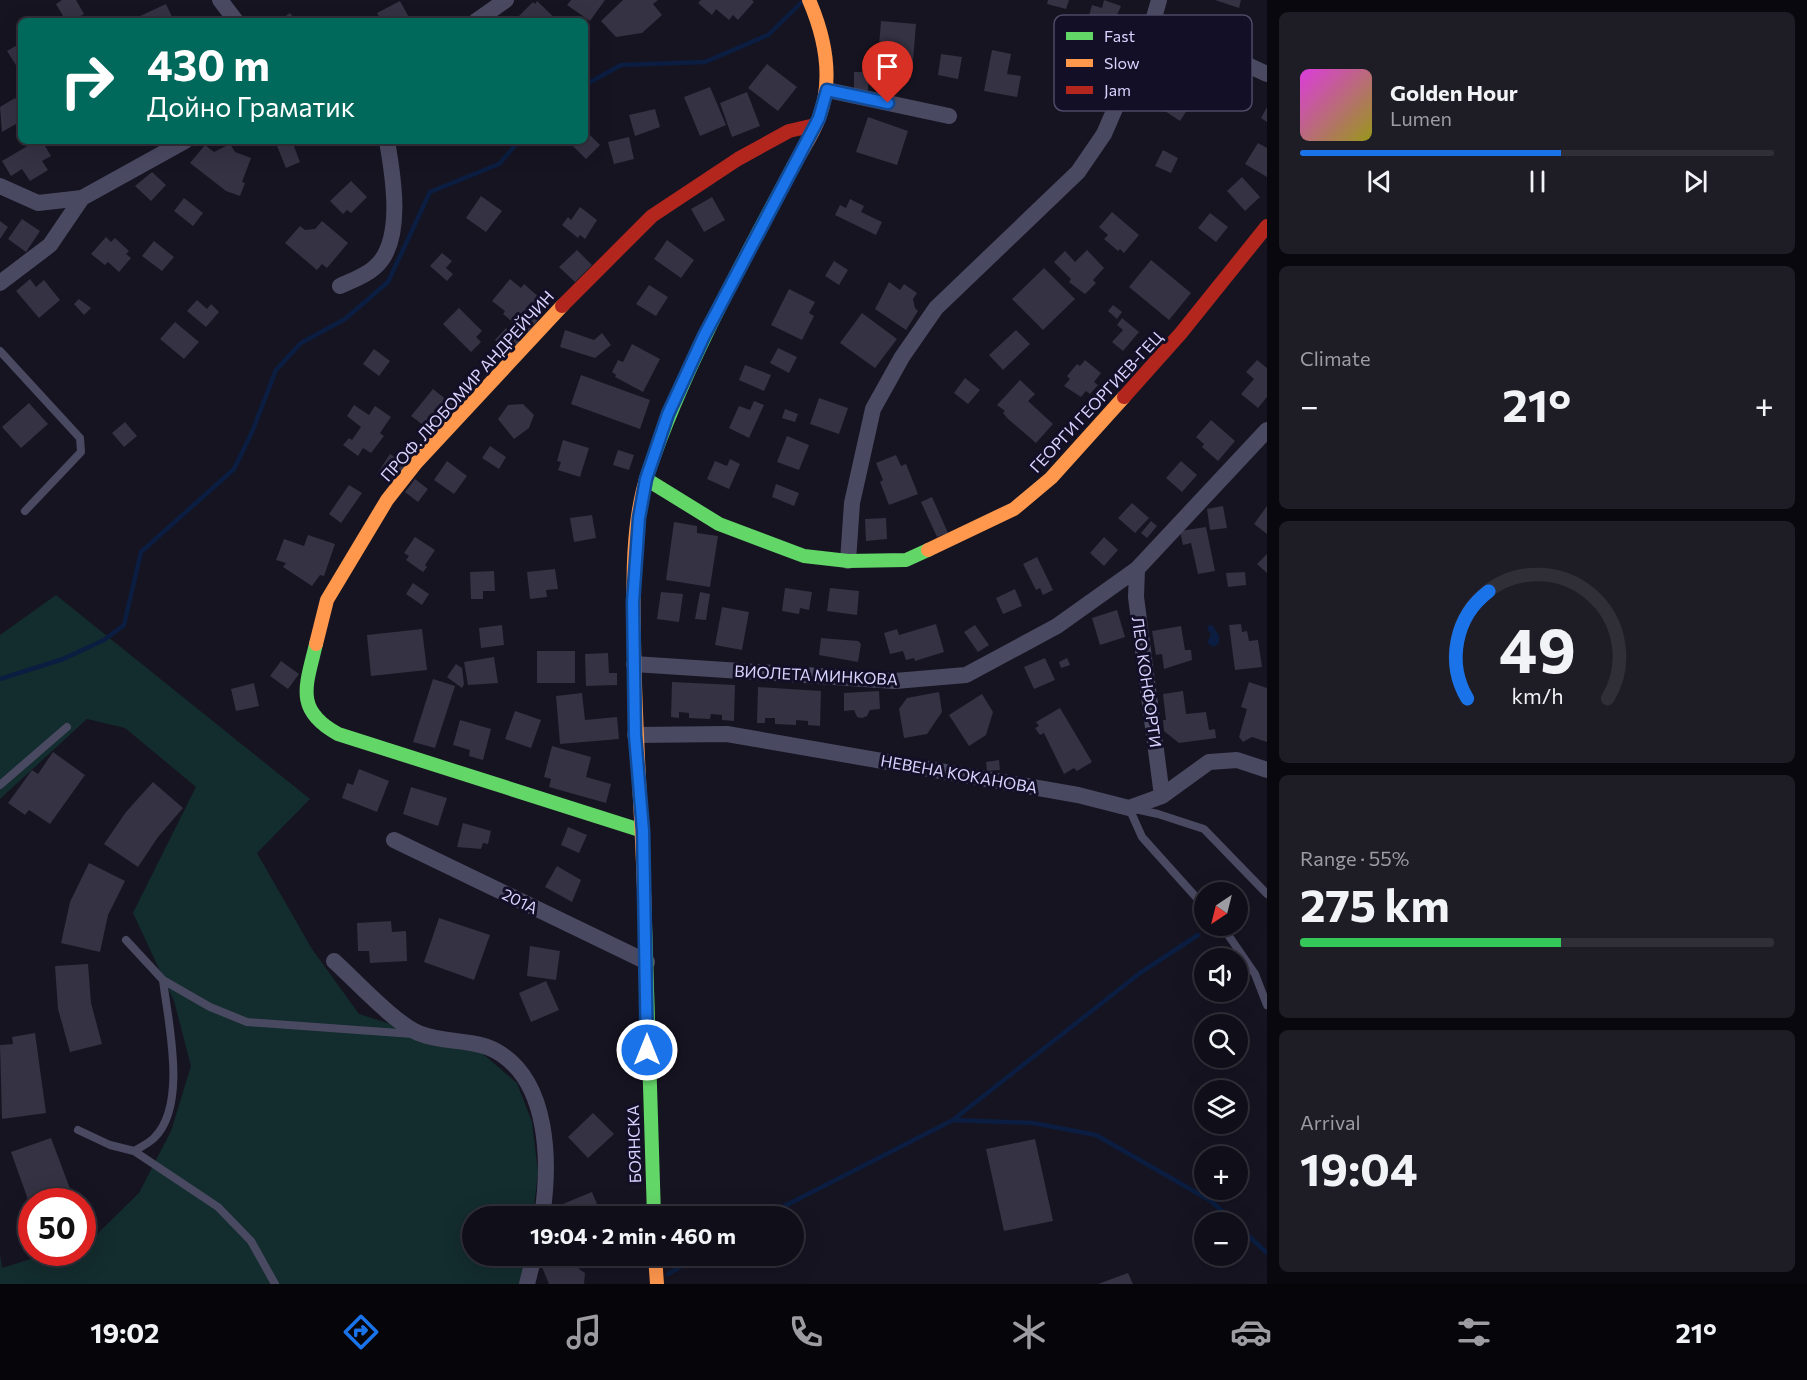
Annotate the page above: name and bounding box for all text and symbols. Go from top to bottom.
legend [1054,15,1252,111]
text: Fast [1104,26,1135,45]
text: 430 m [147,38,270,90]
pin [862,41,913,103]
icon: right [48,42,126,120]
icon: arrive [871,50,904,83]
text: Slow [1104,53,1140,72]
text: Golden Hour [1390,79,1518,106]
text: Jam [1104,80,1131,99]
text: Дойно Граматик [147,90,355,123]
text: Lumen [1390,106,1452,130]
icon: previous [1363,165,1396,198]
icon: pause [1521,165,1554,198]
icon: next [1679,165,1712,198]
street label: ПРОФ. ЛЮБОМИР АНДРЕЙЧИН [376,286,557,485]
street label: ГЕОРГИ ГЕОРГИЕВ-ГЕЦ [1025,327,1166,476]
text: Climate [1300,346,1370,370]
text: 21° [1502,376,1571,431]
text: − [1300,384,1319,425]
text: + [1755,384,1774,425]
text: 49 [1499,610,1575,686]
street label: ЛЕО КОНФОРТИ [1129,615,1166,749]
street label: ВИОЛЕТА МИНКОВА [734,661,898,688]
text: km/h [1511,682,1563,708]
street label: НЕВЕНА КОКАНОВА [879,750,1039,797]
text: Range · 55% [1300,846,1409,870]
text: 275 km [1300,876,1450,931]
north arrow [1194,882,1248,936]
map controls [1194,882,1248,1266]
street label: 201А [499,884,541,917]
button: sound [1194,948,1248,1002]
button: search [1194,1014,1248,1068]
position arrow [615,1018,679,1082]
button: layers [1194,1080,1248,1134]
street label: БОЯНСКА [623,1105,644,1183]
text: Arrival [1300,1110,1361,1134]
text: 19:04 [1300,1140,1418,1195]
button: + [1194,1146,1248,1200]
speed limit sign: 50 [18,1188,96,1266]
button: − [1194,1212,1248,1266]
text: 19:04 · 2 min · 460 m [530,1222,736,1249]
icon: directions [340,1311,382,1353]
icon: music [563,1311,605,1353]
icon: phone [785,1311,827,1353]
icon: climate [1008,1311,1050,1353]
icon: car [1230,1311,1272,1353]
icon: filters [1453,1311,1495,1353]
text: 19:02 [90,1316,159,1349]
text: 21° [1675,1316,1717,1349]

